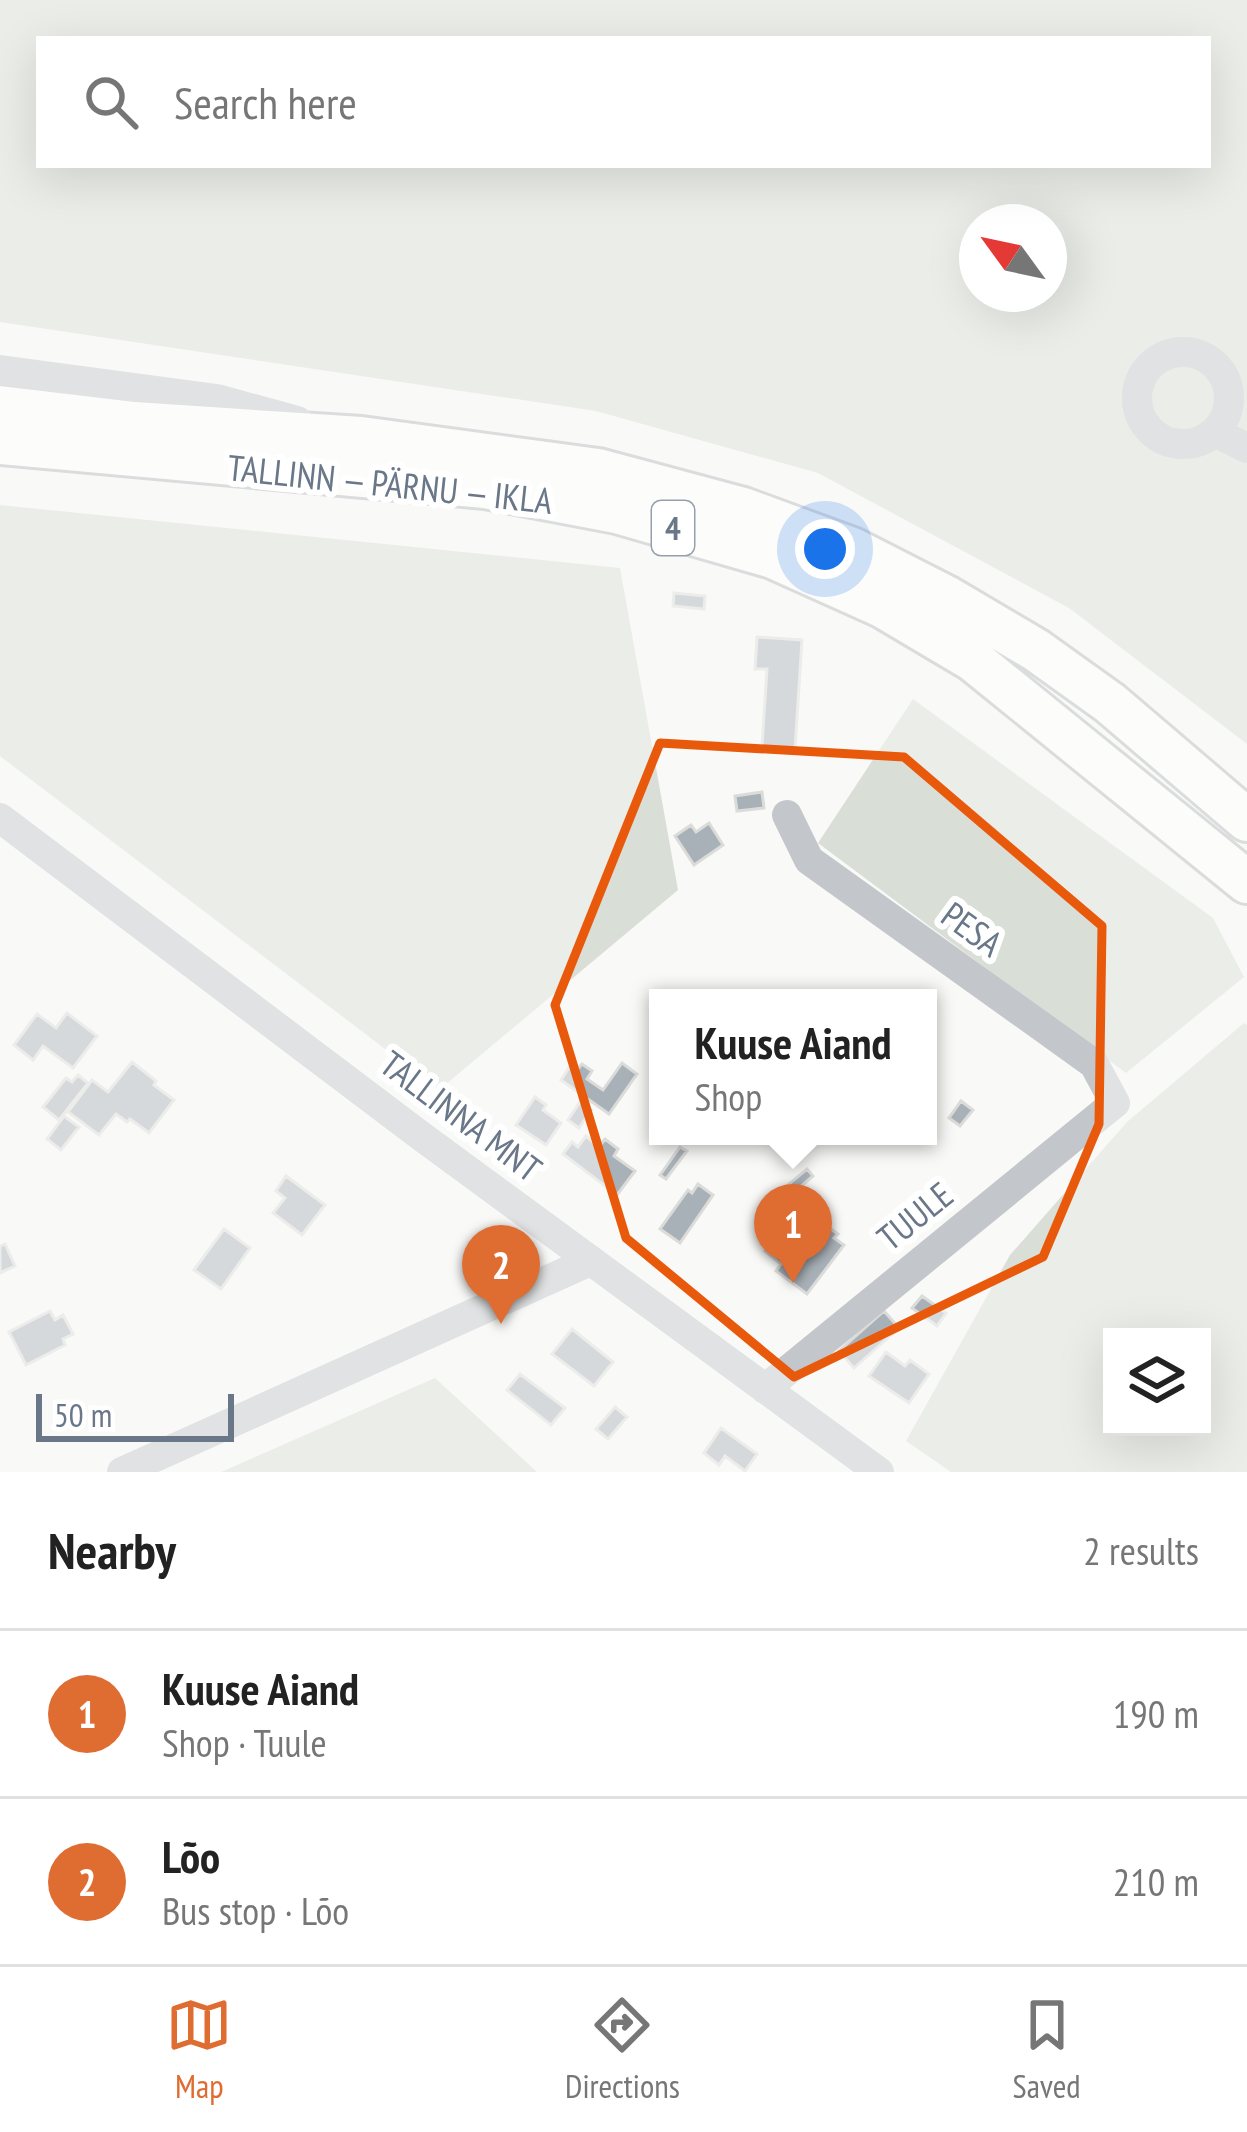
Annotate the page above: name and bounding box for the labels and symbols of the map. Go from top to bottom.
north arrow [959,204,1067,312]
street label: TALLINN — PÄRNU — IKLA [226,443,555,524]
road number: 4 [652,501,694,555]
your location [795,519,855,579]
street label: PESA [933,891,1012,966]
street label: TALLINNA MNT [371,1040,551,1192]
street label: TUULE [867,1171,962,1260]
pin: 1 [754,1184,832,1283]
pin: 2 [462,1225,540,1324]
scale bar [36,1388,234,1441]

